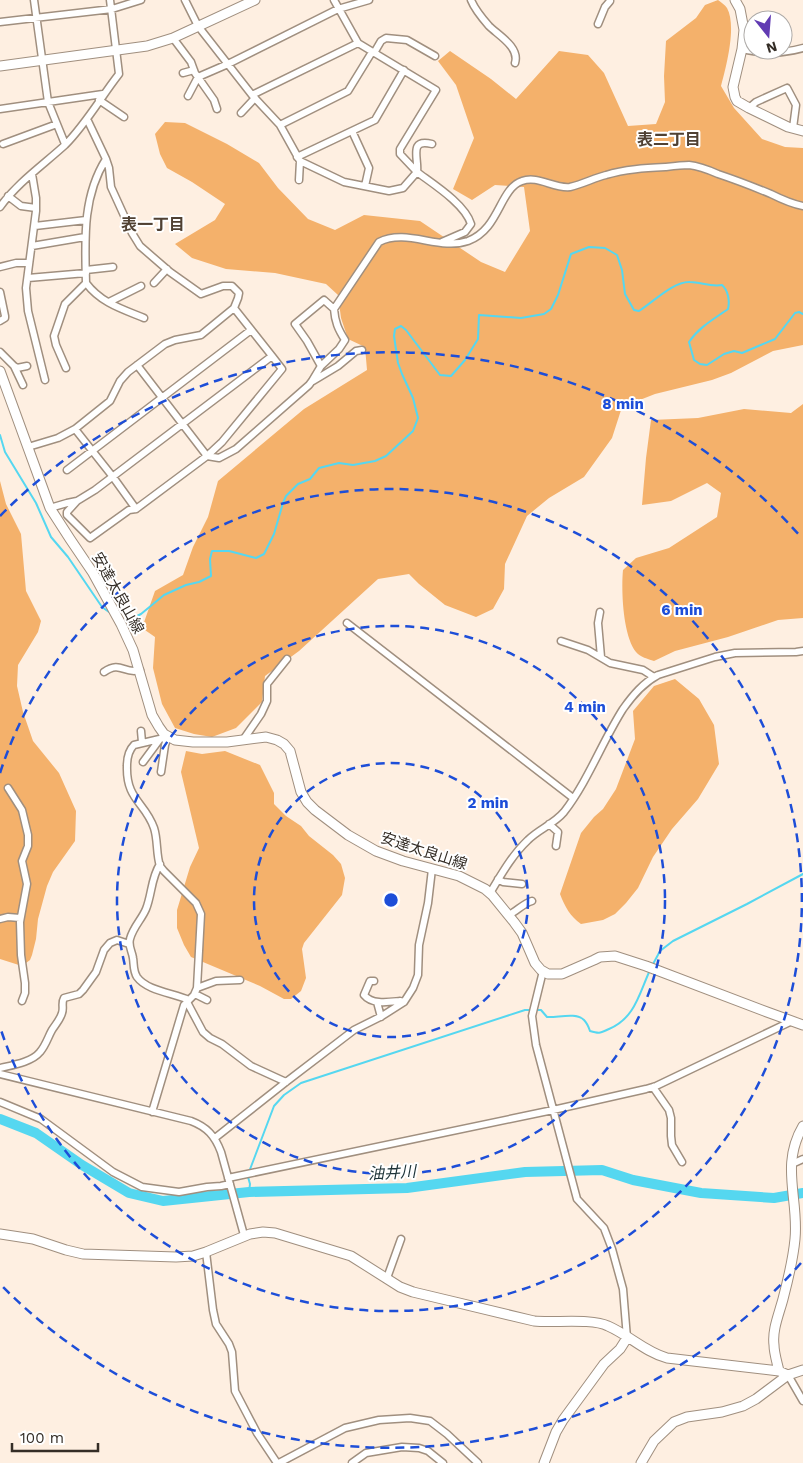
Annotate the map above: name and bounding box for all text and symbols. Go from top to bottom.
north arrow [743,10,793,60]
text: N [765,38,779,57]
district label: 表二丁目 [637,130,701,149]
district label: 表一丁目 [121,215,185,234]
text: 8 min [602,395,644,413]
street label: 安達太良山線 [88,549,148,637]
text: 6 min [661,601,703,619]
text: 4 min [564,698,606,716]
text: 2 min [467,794,509,812]
street label: 安達太良山線 [378,829,470,873]
centre of rings [382,891,400,909]
water label: 油井川 [368,1162,418,1183]
scale bar [12,1420,99,1452]
text: 100 m [20,1429,64,1447]

